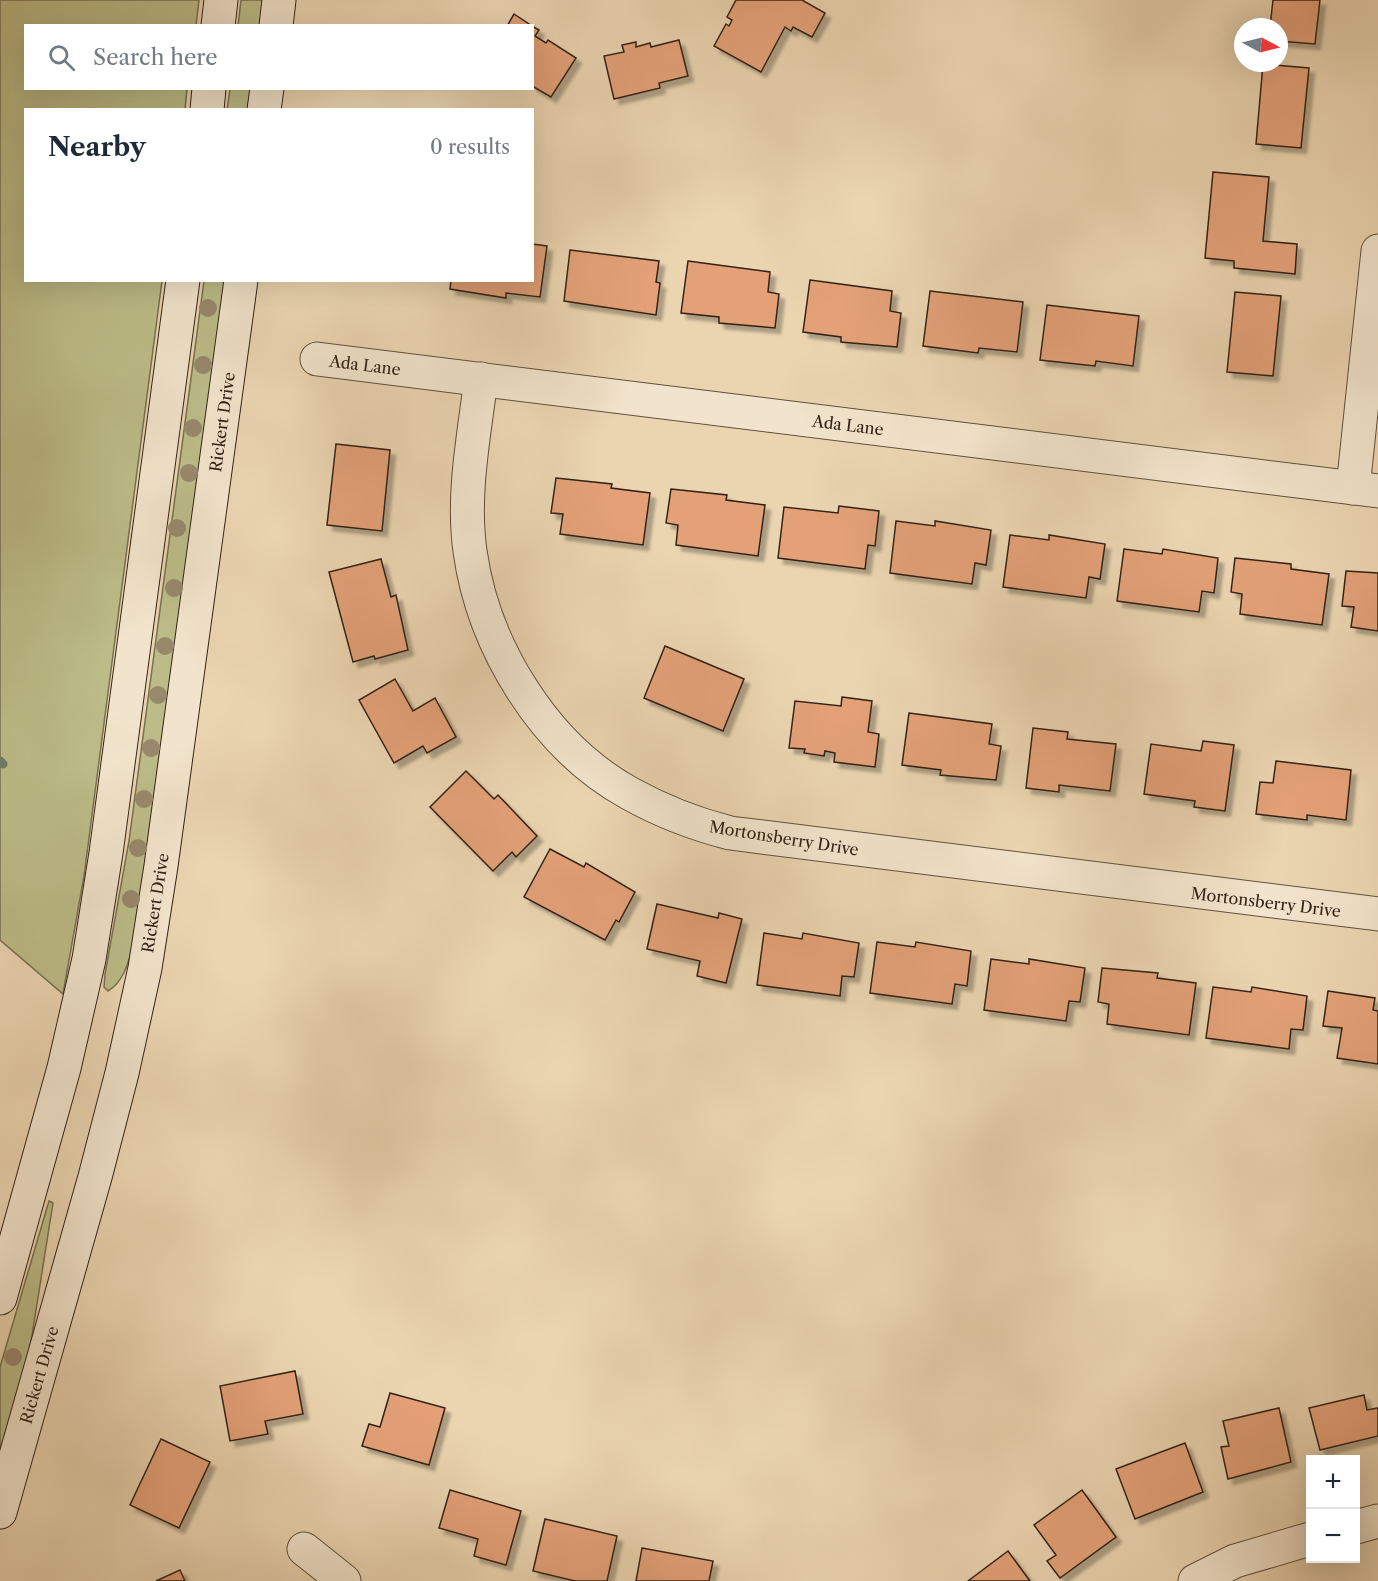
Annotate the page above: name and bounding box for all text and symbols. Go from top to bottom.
north arrow [1234,18,1288,72]
search box [24,24,534,90]
icon: search [45,41,78,74]
text: Search here [93,44,218,71]
text: Nearby [48,131,146,163]
text: 0 results [430,135,510,159]
street label: Ada Lane [327,351,402,379]
street label: Rickert Drive [205,371,239,473]
street label: Ada Lane [810,411,885,439]
street label: Mortonsberry Drive [708,816,860,860]
street label: Rickert Drive [137,852,173,954]
street label: Mortonsberry Drive [1190,883,1342,921]
street label: Rickert Drive [15,1324,63,1426]
map controls [1306,1455,1360,1563]
button: + [1306,1455,1360,1509]
button: − [1306,1509,1360,1563]

